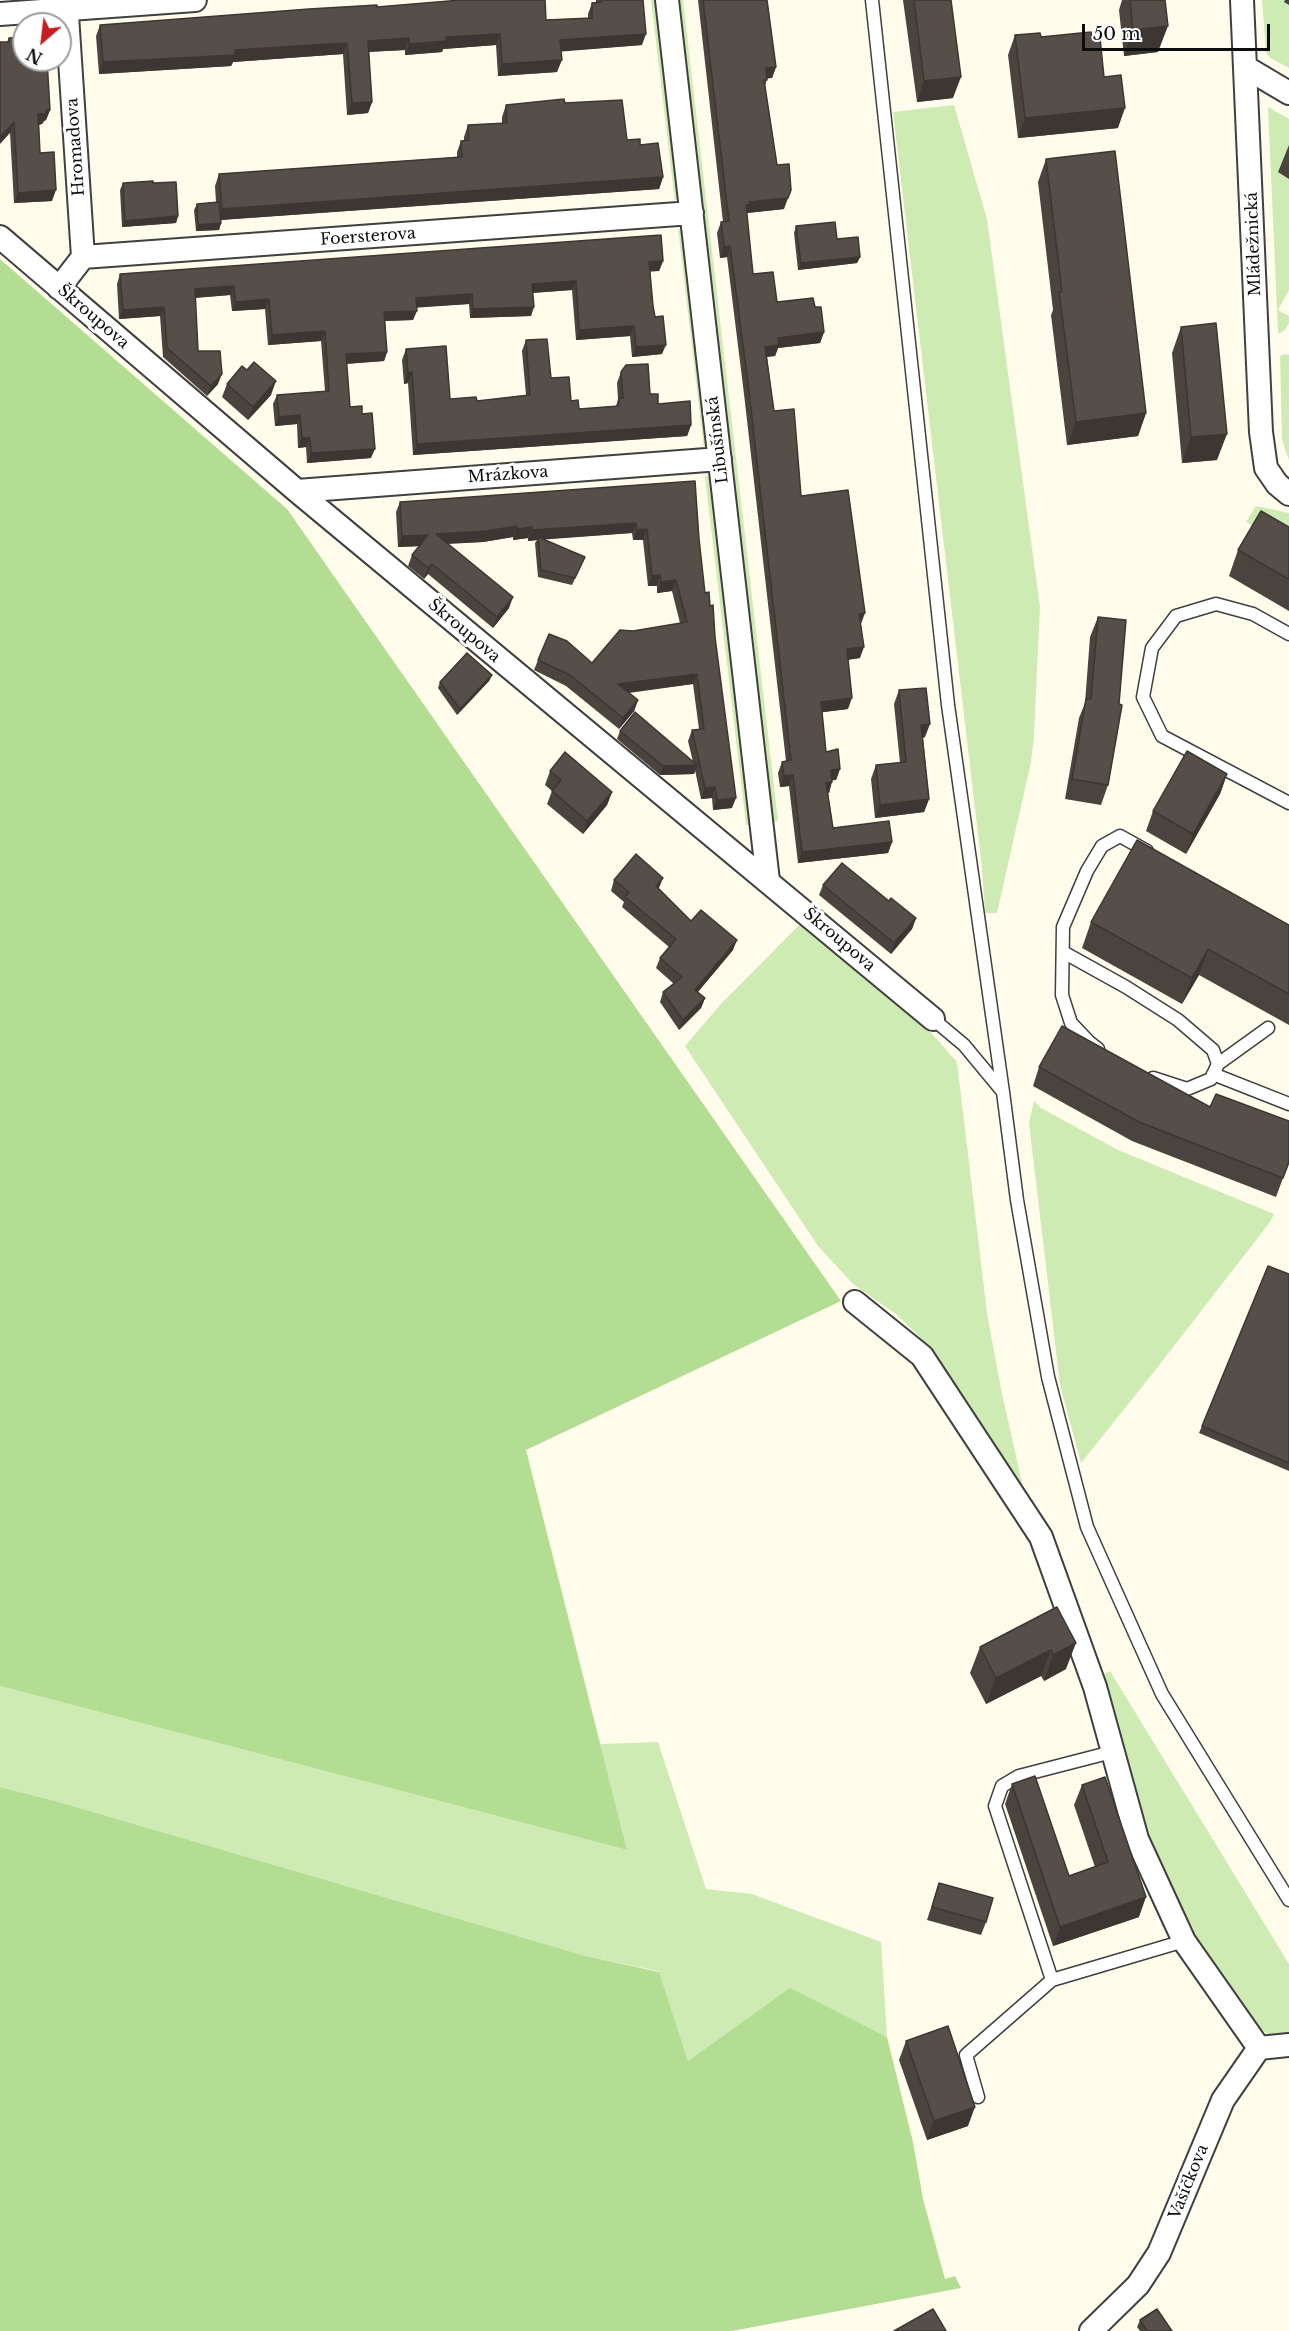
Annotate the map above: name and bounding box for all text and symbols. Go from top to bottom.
north arrow [12,12,72,72]
scale bar [1085,12,1272,50]
text: 50 m [1093,23,1141,45]
text: N [23,44,46,68]
street label: Hromadova [63,97,89,197]
street label: Mládežnická [1243,192,1265,296]
street label: Foersterova [320,224,416,250]
street label: Škroupova [53,281,133,353]
street label: Libušínská [703,395,733,485]
street label: Mrázkova [467,463,549,487]
street label: Škroupova [424,595,504,667]
street label: Škroupova [799,904,879,976]
street label: Vašíčkova [1165,2142,1213,2222]

